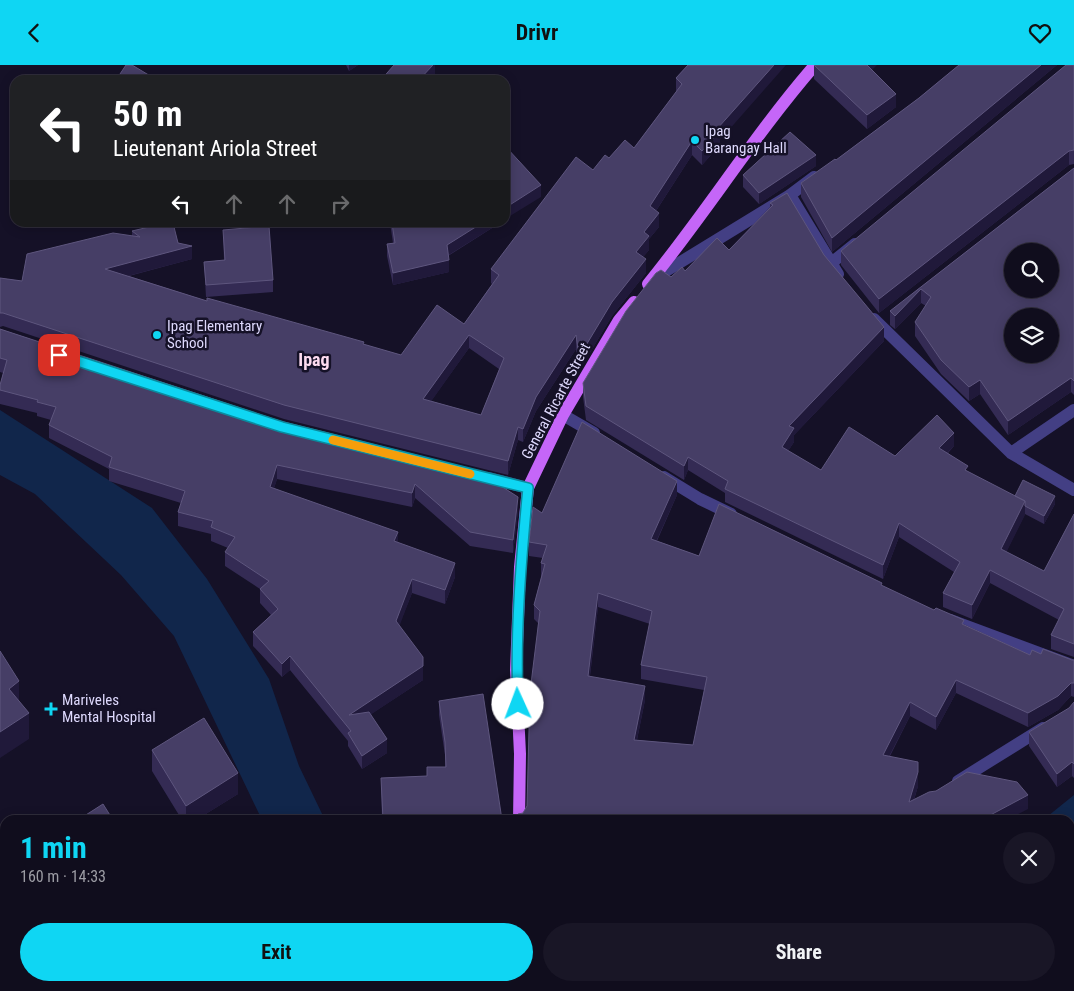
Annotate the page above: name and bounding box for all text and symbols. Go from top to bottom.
icon: back [20,19,48,47]
icon: heart [1026,19,1054,47]
text: Drivr [516,20,558,45]
text: 50 m [113,94,182,135]
icon: left [30,95,95,160]
place label: Ipag Barangay Hall [705,122,787,157]
marker: Ipag Barangay Hall [689,134,701,146]
text: Lieutenant Ariola Street [113,136,317,161]
icon: left [167,190,195,218]
icon: ahead [220,190,248,218]
icon: ahead [273,190,301,218]
icon: right [326,190,354,218]
map controls [1004,243,1059,363]
button: search [1004,243,1059,298]
button: layers [1004,308,1059,363]
place label: Ipag Elementary School [167,317,262,352]
marker: Ipag Elementary School [151,329,163,341]
pin [38,334,80,376]
street label: General Ricarte Street [518,340,594,462]
icon: arrive [45,341,73,369]
district label: Ipag [298,349,330,370]
position arrow [491,677,543,729]
place label: Mariveles Mental Hospital [62,691,156,726]
marker: Mariveles Mental Hospital [44,702,58,716]
text: 1 min [20,830,87,865]
button: close [1003,832,1055,884]
text: 160 m · 14:33 [20,867,106,886]
button: Exit [20,923,533,981]
button: Share [543,923,1055,981]

